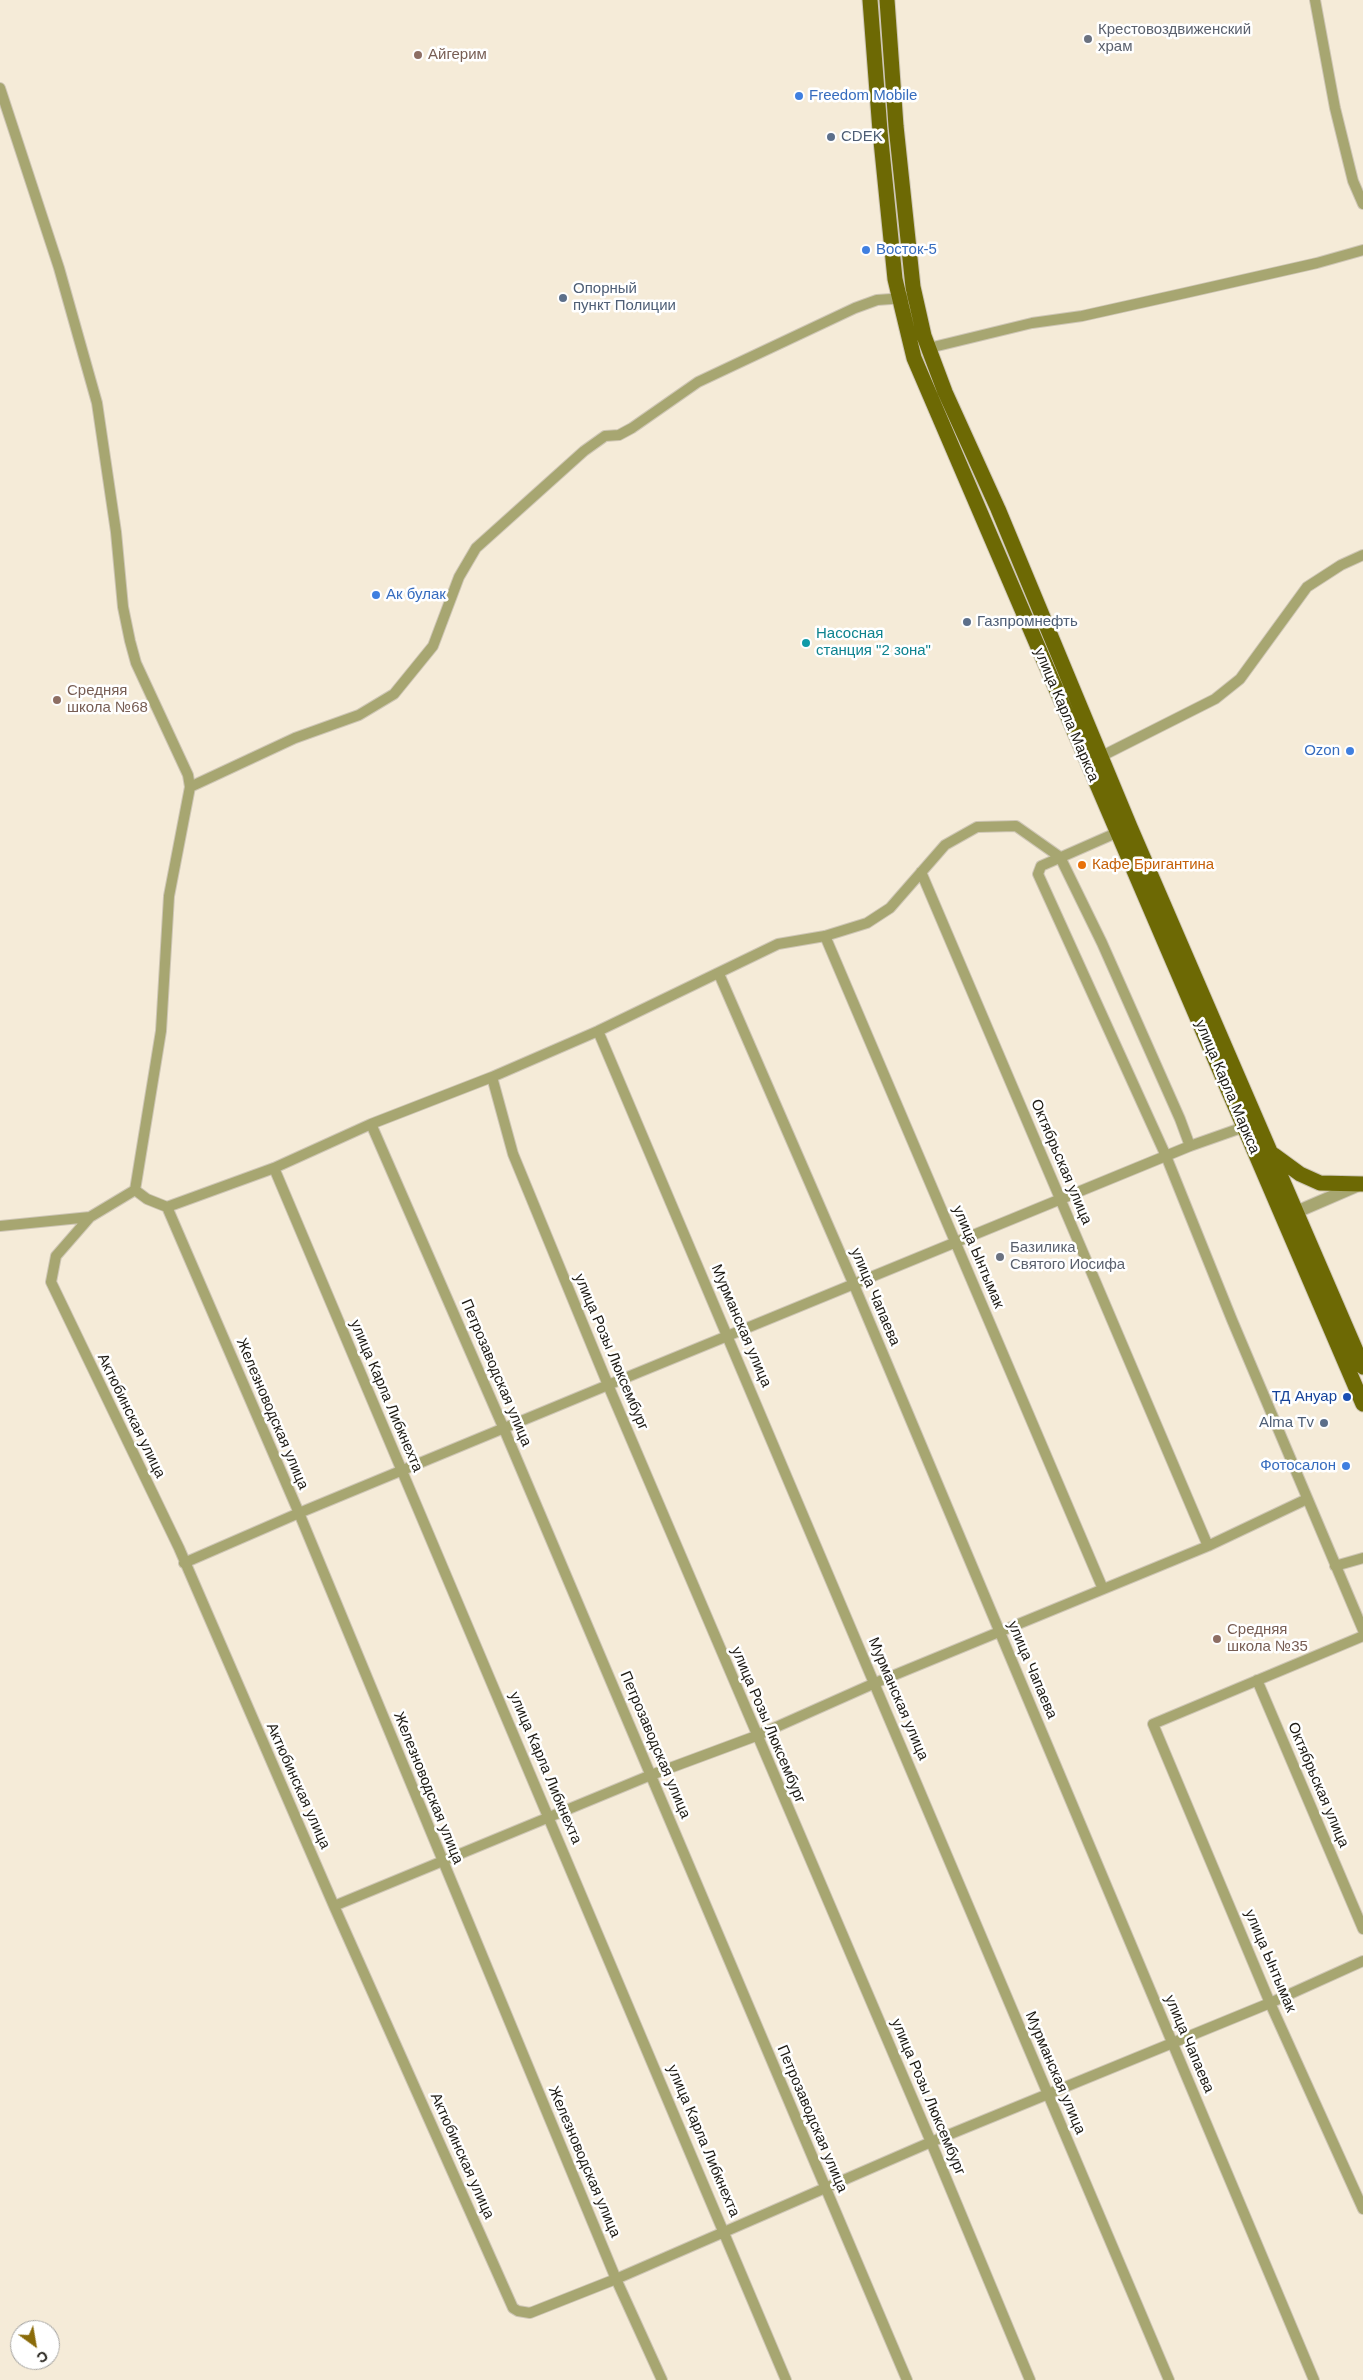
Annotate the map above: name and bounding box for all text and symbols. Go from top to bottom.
place label: Крестовоздвиженский храм [1098,21,1251,56]
marker: Крестовоздвиженский храм [1082,33,1094,45]
place label: Айгерим [428,46,487,64]
marker: Айгерим [412,49,424,61]
place label: Freedom Mobile [809,87,917,105]
marker: Freedom Mobile [793,90,805,102]
place label: CDEK [841,128,883,146]
marker: CDEK [825,131,837,143]
place label: Восток-5 [876,241,937,259]
marker: Восток-5 [860,244,872,256]
place label: Опорный пункт Полиции [573,280,676,315]
marker: Опорный пункт Полиции [557,292,569,304]
place label: Ак булак [386,586,446,604]
marker: Ак булак [370,589,382,601]
place label: Газпромнефть [977,613,1078,631]
marker: Газпромнефть [961,616,973,628]
place label: Насосная станция "2 зона" [816,625,931,660]
marker: Насосная станция "2 зона" [800,637,812,649]
street label: улица Карла Маркса [1030,645,1102,785]
place label: Средняя школа №68 [67,682,148,717]
marker: Средняя школа №68 [51,694,63,706]
place label: Ozon [1304,742,1340,760]
marker: Ozon [1344,745,1356,757]
place label: Кафе Бригантина [1092,856,1214,874]
marker: Кафе Бригантина [1076,859,1088,871]
street label: улица Карла Маркса [1191,1017,1263,1157]
street label: Октябрьская улица [1026,1097,1096,1227]
street label: улица Ынтымак [948,1203,1008,1311]
place label: Базилика Святого Иосифа [1010,1239,1125,1274]
street label: улица Чапаева [846,1245,904,1349]
marker: Базилика Святого Иосифа [994,1251,1006,1263]
street label: Мурманская улица [707,1262,775,1390]
street label: улица Розы Люксембург [570,1271,652,1433]
street label: Петрозаводская улица [457,1297,535,1449]
street label: улица Карла Либкнехта [346,1317,426,1475]
street label: Железноводская улица [232,1336,312,1492]
street label: Актюбинская улица [93,1351,169,1481]
place label: ТД Ануар [1272,1388,1337,1406]
marker: ТД Ануар [1341,1391,1353,1403]
place label: Alma Tv [1259,1414,1314,1432]
marker: Alma Tv [1318,1417,1330,1429]
place label: Фотосалон [1260,1457,1336,1475]
marker: Фотосалон [1340,1460,1352,1472]
street label: улица Чапаева [1003,1618,1061,1722]
place label: Средняя школа №35 [1227,1621,1308,1656]
marker: Средняя школа №35 [1211,1633,1223,1645]
street label: Мурманская улица [864,1635,932,1763]
street label: улица Розы Люксембург [727,1644,809,1806]
street label: Петрозаводская улица [616,1669,694,1821]
street label: улица Карла Либкнехта [505,1689,585,1847]
street label: Железноводская улица [389,1709,467,1867]
street label: Актюбинская улица [262,1720,334,1852]
street label: Октябрьская улица [1283,1720,1353,1850]
street label: улица Ынтымак [1240,1907,1300,2015]
street label: улица Чапаева [1160,1992,1218,2096]
street label: Мурманская улица [1021,2009,1089,2137]
street label: улица Розы Люксембург [887,2016,969,2178]
street label: Петрозаводская улица [773,2043,851,2195]
street label: улица Карла Либкнехта [663,2062,743,2220]
street label: Железноводская улица [544,2084,624,2240]
street label: Актюбинская улица [426,2090,498,2222]
north arrow [10,2320,60,2370]
text: С [34,2347,51,2366]

